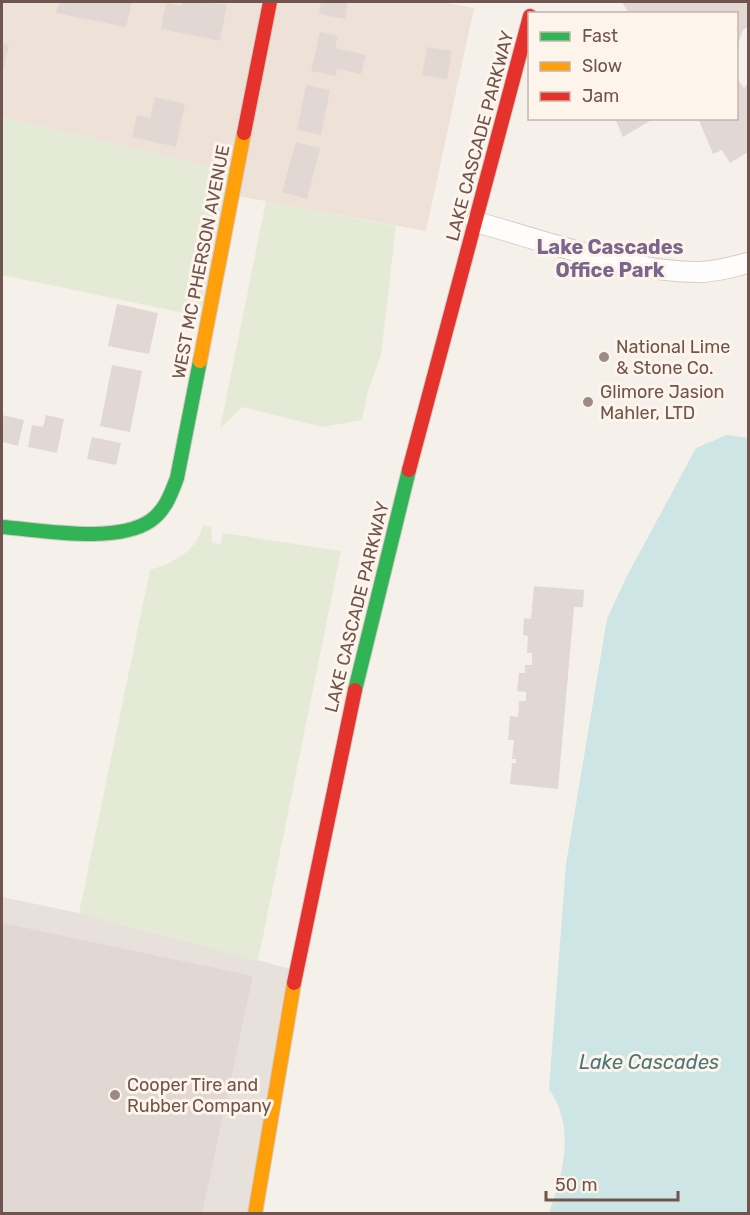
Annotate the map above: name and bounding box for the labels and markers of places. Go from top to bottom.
place label: National Lime & Stone Co. [616,336,730,379]
marker: National Lime & Stone Co. [597,350,611,364]
place label: Glimore Jasion Mahler, LTD [600,381,725,424]
marker: Glimore Jasion Mahler, LTD [581,395,595,409]
place label: Cooper Tire and Rubber Company [127,1074,272,1117]
marker: Cooper Tire and Rubber Company [108,1088,122,1102]

